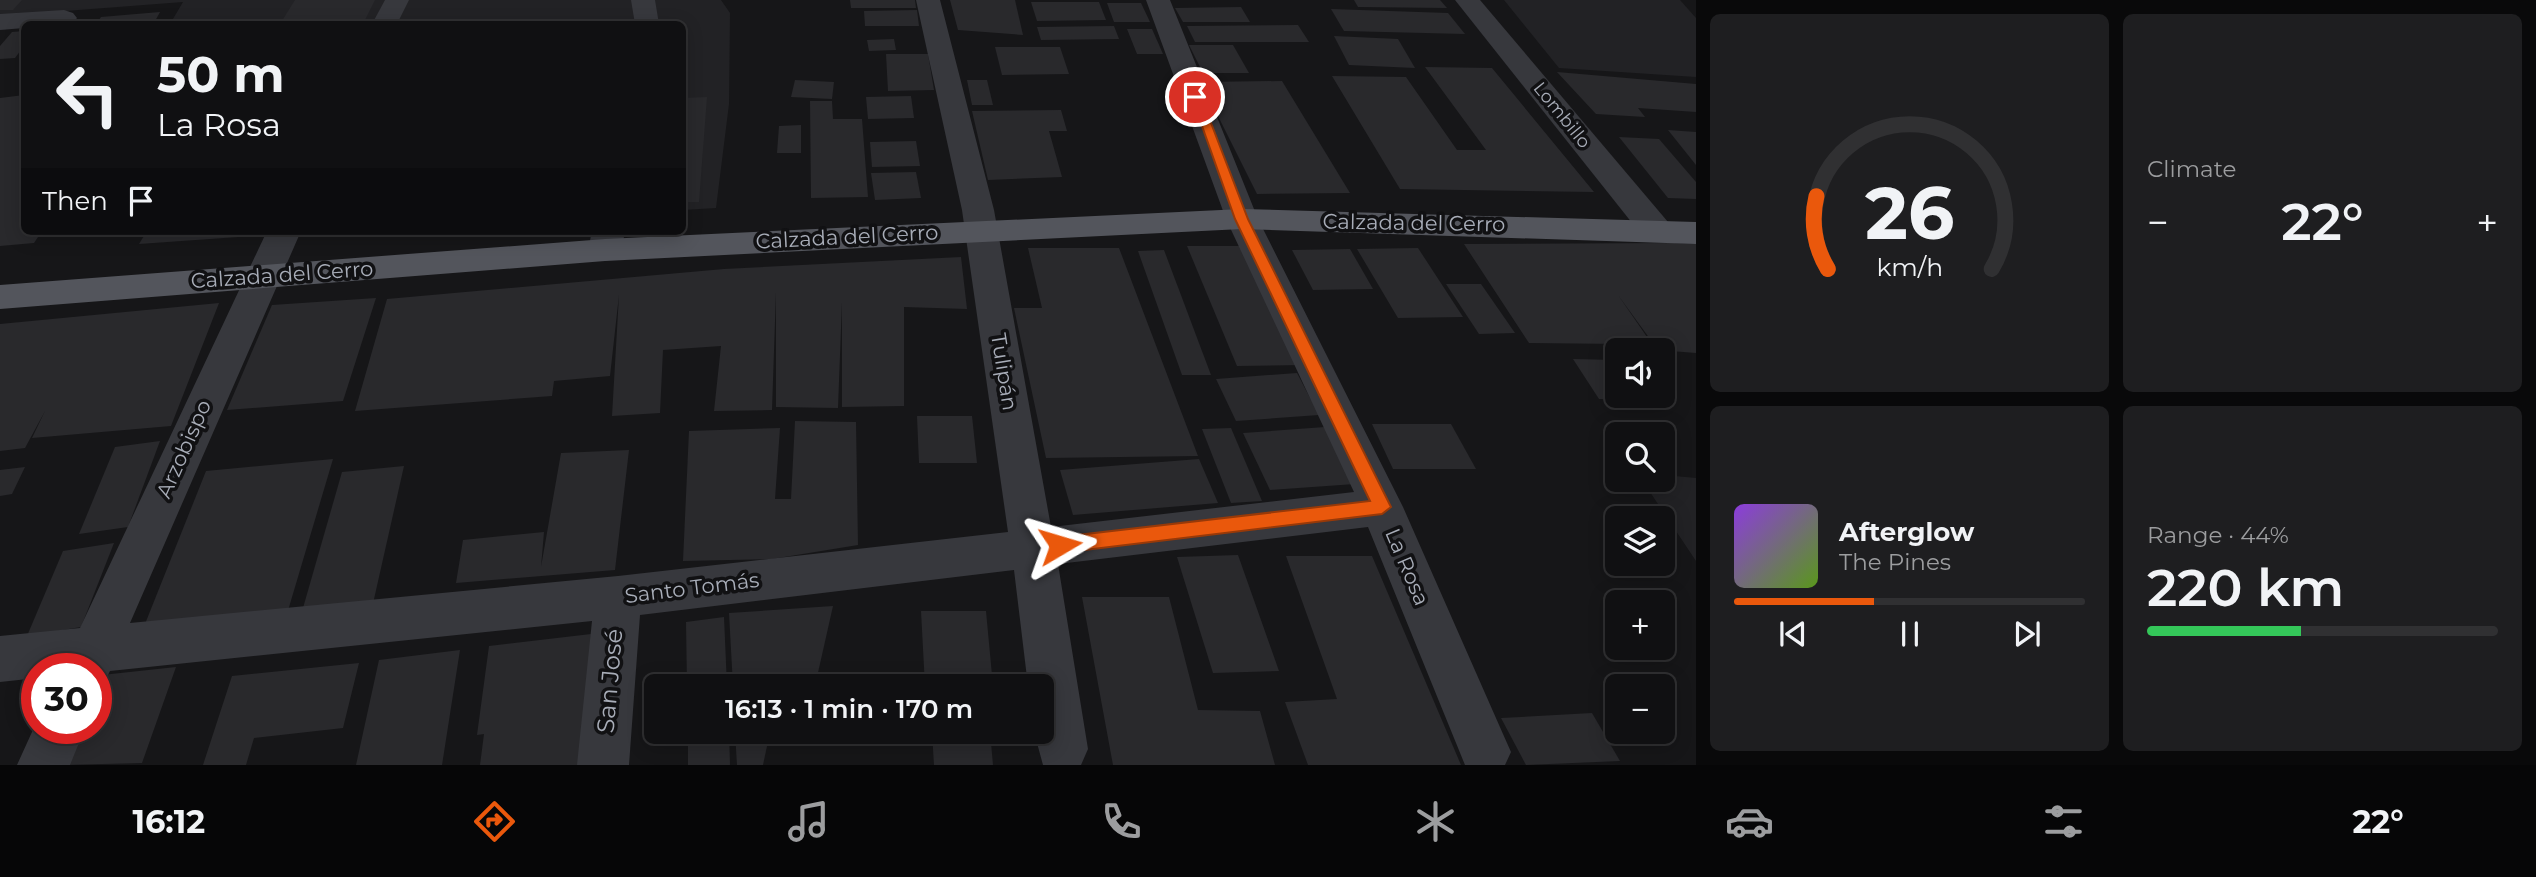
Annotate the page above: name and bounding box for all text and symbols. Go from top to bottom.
text: 50 m [157,45,285,104]
icon: left [42,49,133,140]
pin [1165,67,1225,127]
street label: Lombillo [1529,77,1595,153]
icon: arrive [1176,78,1214,116]
text: La Rosa [157,105,281,144]
text: Climate [2147,155,2236,183]
text: 26 [1865,169,1954,257]
icon: arrive [122,182,160,220]
text: Then [42,185,108,217]
text: 22° [2281,190,2364,253]
text: − [2147,199,2169,246]
text: + [2476,199,2498,246]
street label: Calzada del Cerro [1322,208,1506,237]
street label: Calzada del Cerro [755,219,939,254]
text: km/h [1876,252,1943,282]
street label: Calzada del Cerro [190,256,374,293]
street label: Tulipán [986,331,1023,412]
map controls [1605,338,1675,744]
button: sound [1605,338,1675,408]
street label: Arzobispo [151,396,216,502]
button: search [1605,422,1675,492]
button: layers [1605,506,1675,576]
position arrow [1023,508,1097,582]
text: Afterglow [1839,516,1974,548]
text: Range · 44% [2147,521,2289,549]
street label: La Rosa [1380,525,1435,609]
text: The Pines [1839,548,1951,576]
text: 220 km [2147,556,2344,619]
street label: Santo Tomás [623,567,761,608]
button: + [1605,590,1675,660]
icon: previous [1774,615,1812,653]
icon: pause [1891,615,1929,653]
icon: next [2008,615,2046,653]
street label: San José [590,628,629,734]
speed limit sign: 30 [21,653,112,744]
button: − [1605,674,1675,744]
text: 16:13 · 1 min · 170 m [725,693,973,725]
icon: directions [470,797,519,846]
icon: music [784,797,833,846]
icon: phone [1097,797,1146,846]
icon: climate [1411,797,1460,846]
icon: car [1725,797,1774,846]
icon: filters [2039,797,2088,846]
text: 16:12 [132,802,205,841]
text: 22° [2352,802,2404,841]

